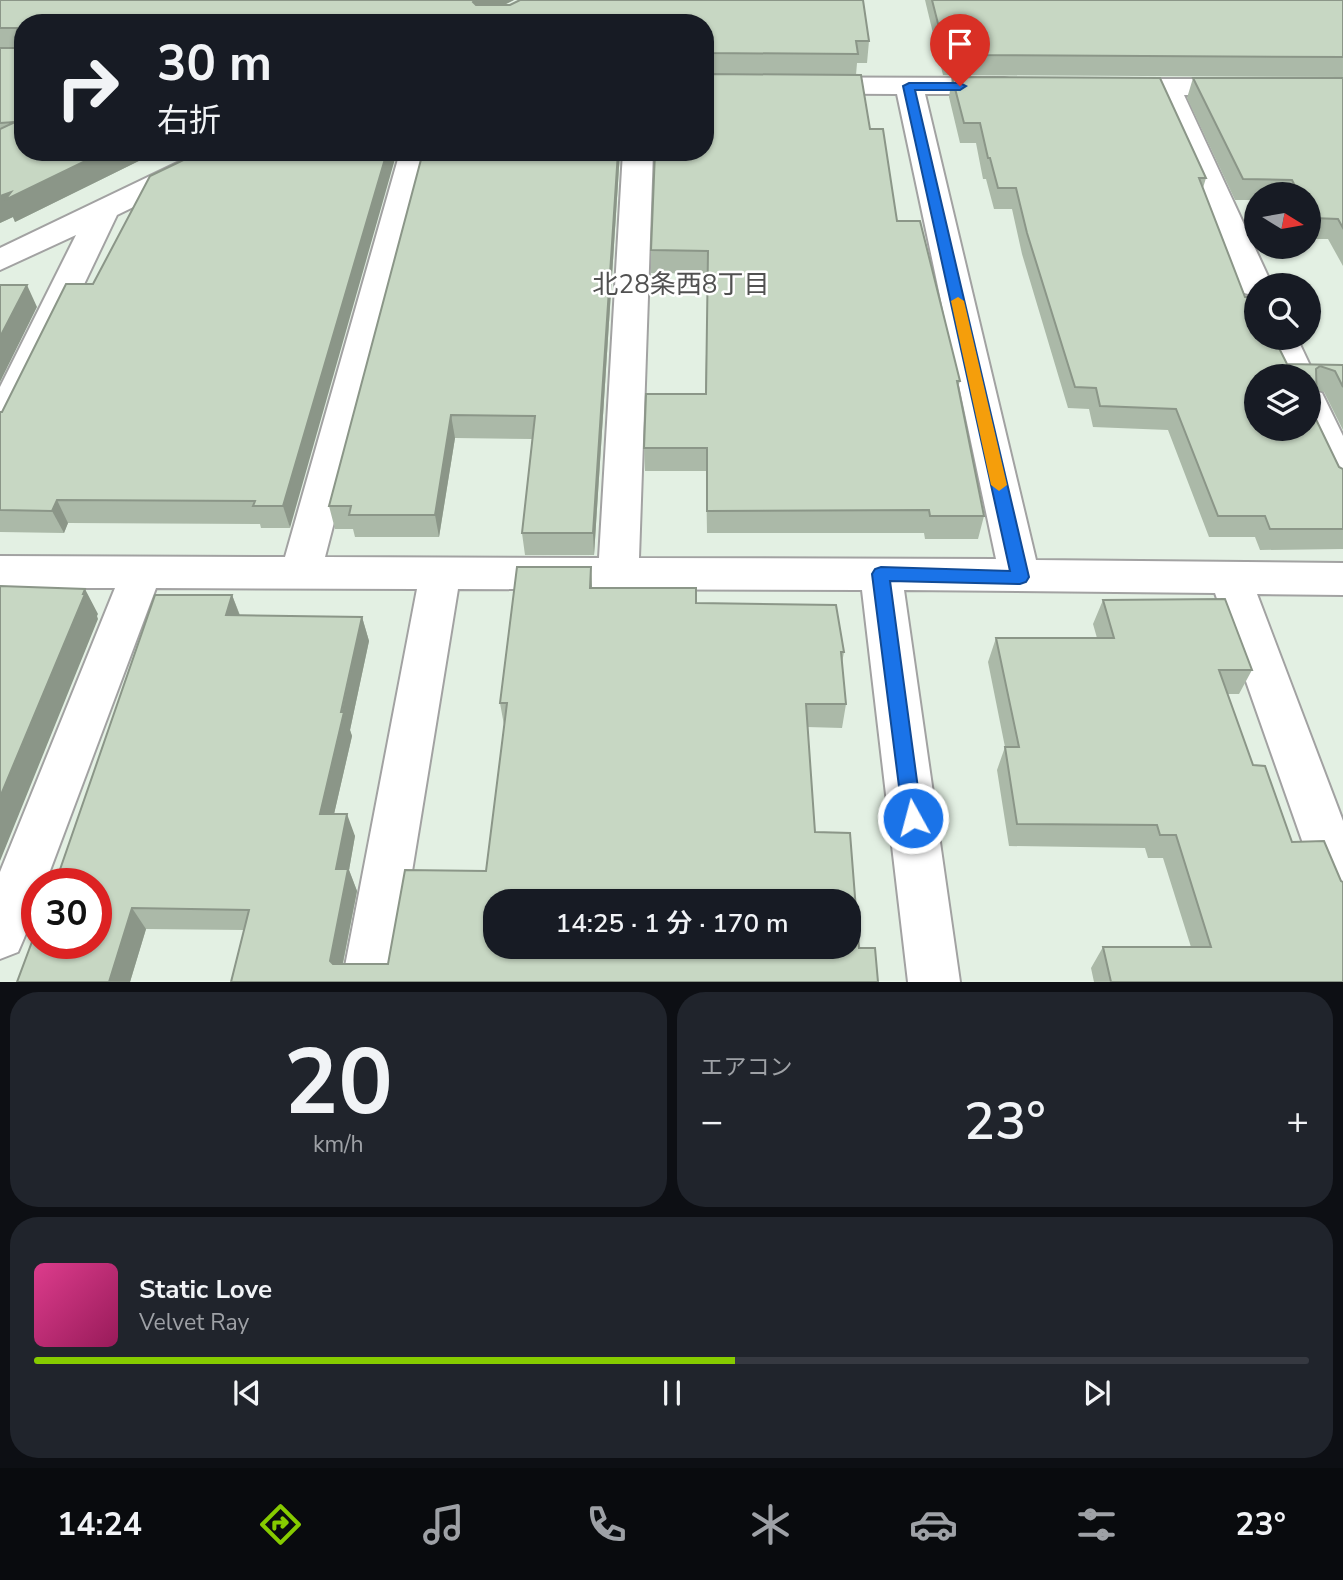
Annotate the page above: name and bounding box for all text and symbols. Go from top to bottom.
pin [930,14,990,86]
icon: arrive [941,25,979,63]
text: 30 m [157,30,272,97]
icon: right [42,42,133,133]
text: 右折 [157,99,221,142]
north arrow [1244,182,1321,259]
map controls [1244,182,1321,441]
district label: 北28条西8丁目 [593,267,769,302]
button: search [1244,273,1321,350]
button: layers [1244,364,1321,441]
position arrow [876,781,950,855]
speed limit sign: 30 [21,868,112,959]
text: 14:25 · 1 分 · 170 m [556,906,788,941]
text: 20 [284,1021,393,1145]
text: エアコン [701,1052,793,1083]
text: 23° [964,1086,1046,1157]
text: − [701,1096,723,1147]
text: + [1286,1096,1309,1147]
text: km/h [313,1129,364,1160]
text: Static Love [139,1272,272,1307]
text: Velvet Ray [139,1307,249,1338]
icon: previous [228,1374,266,1412]
icon: pause [653,1374,691,1412]
icon: next [1078,1374,1116,1412]
icon: directions [256,1500,305,1549]
icon: music [419,1500,468,1549]
icon: phone [582,1500,631,1549]
icon: climate [746,1500,795,1549]
icon: car [909,1500,958,1549]
icon: filters [1072,1500,1121,1549]
text: 14:24 [57,1503,142,1546]
text: 23° [1235,1503,1286,1546]

